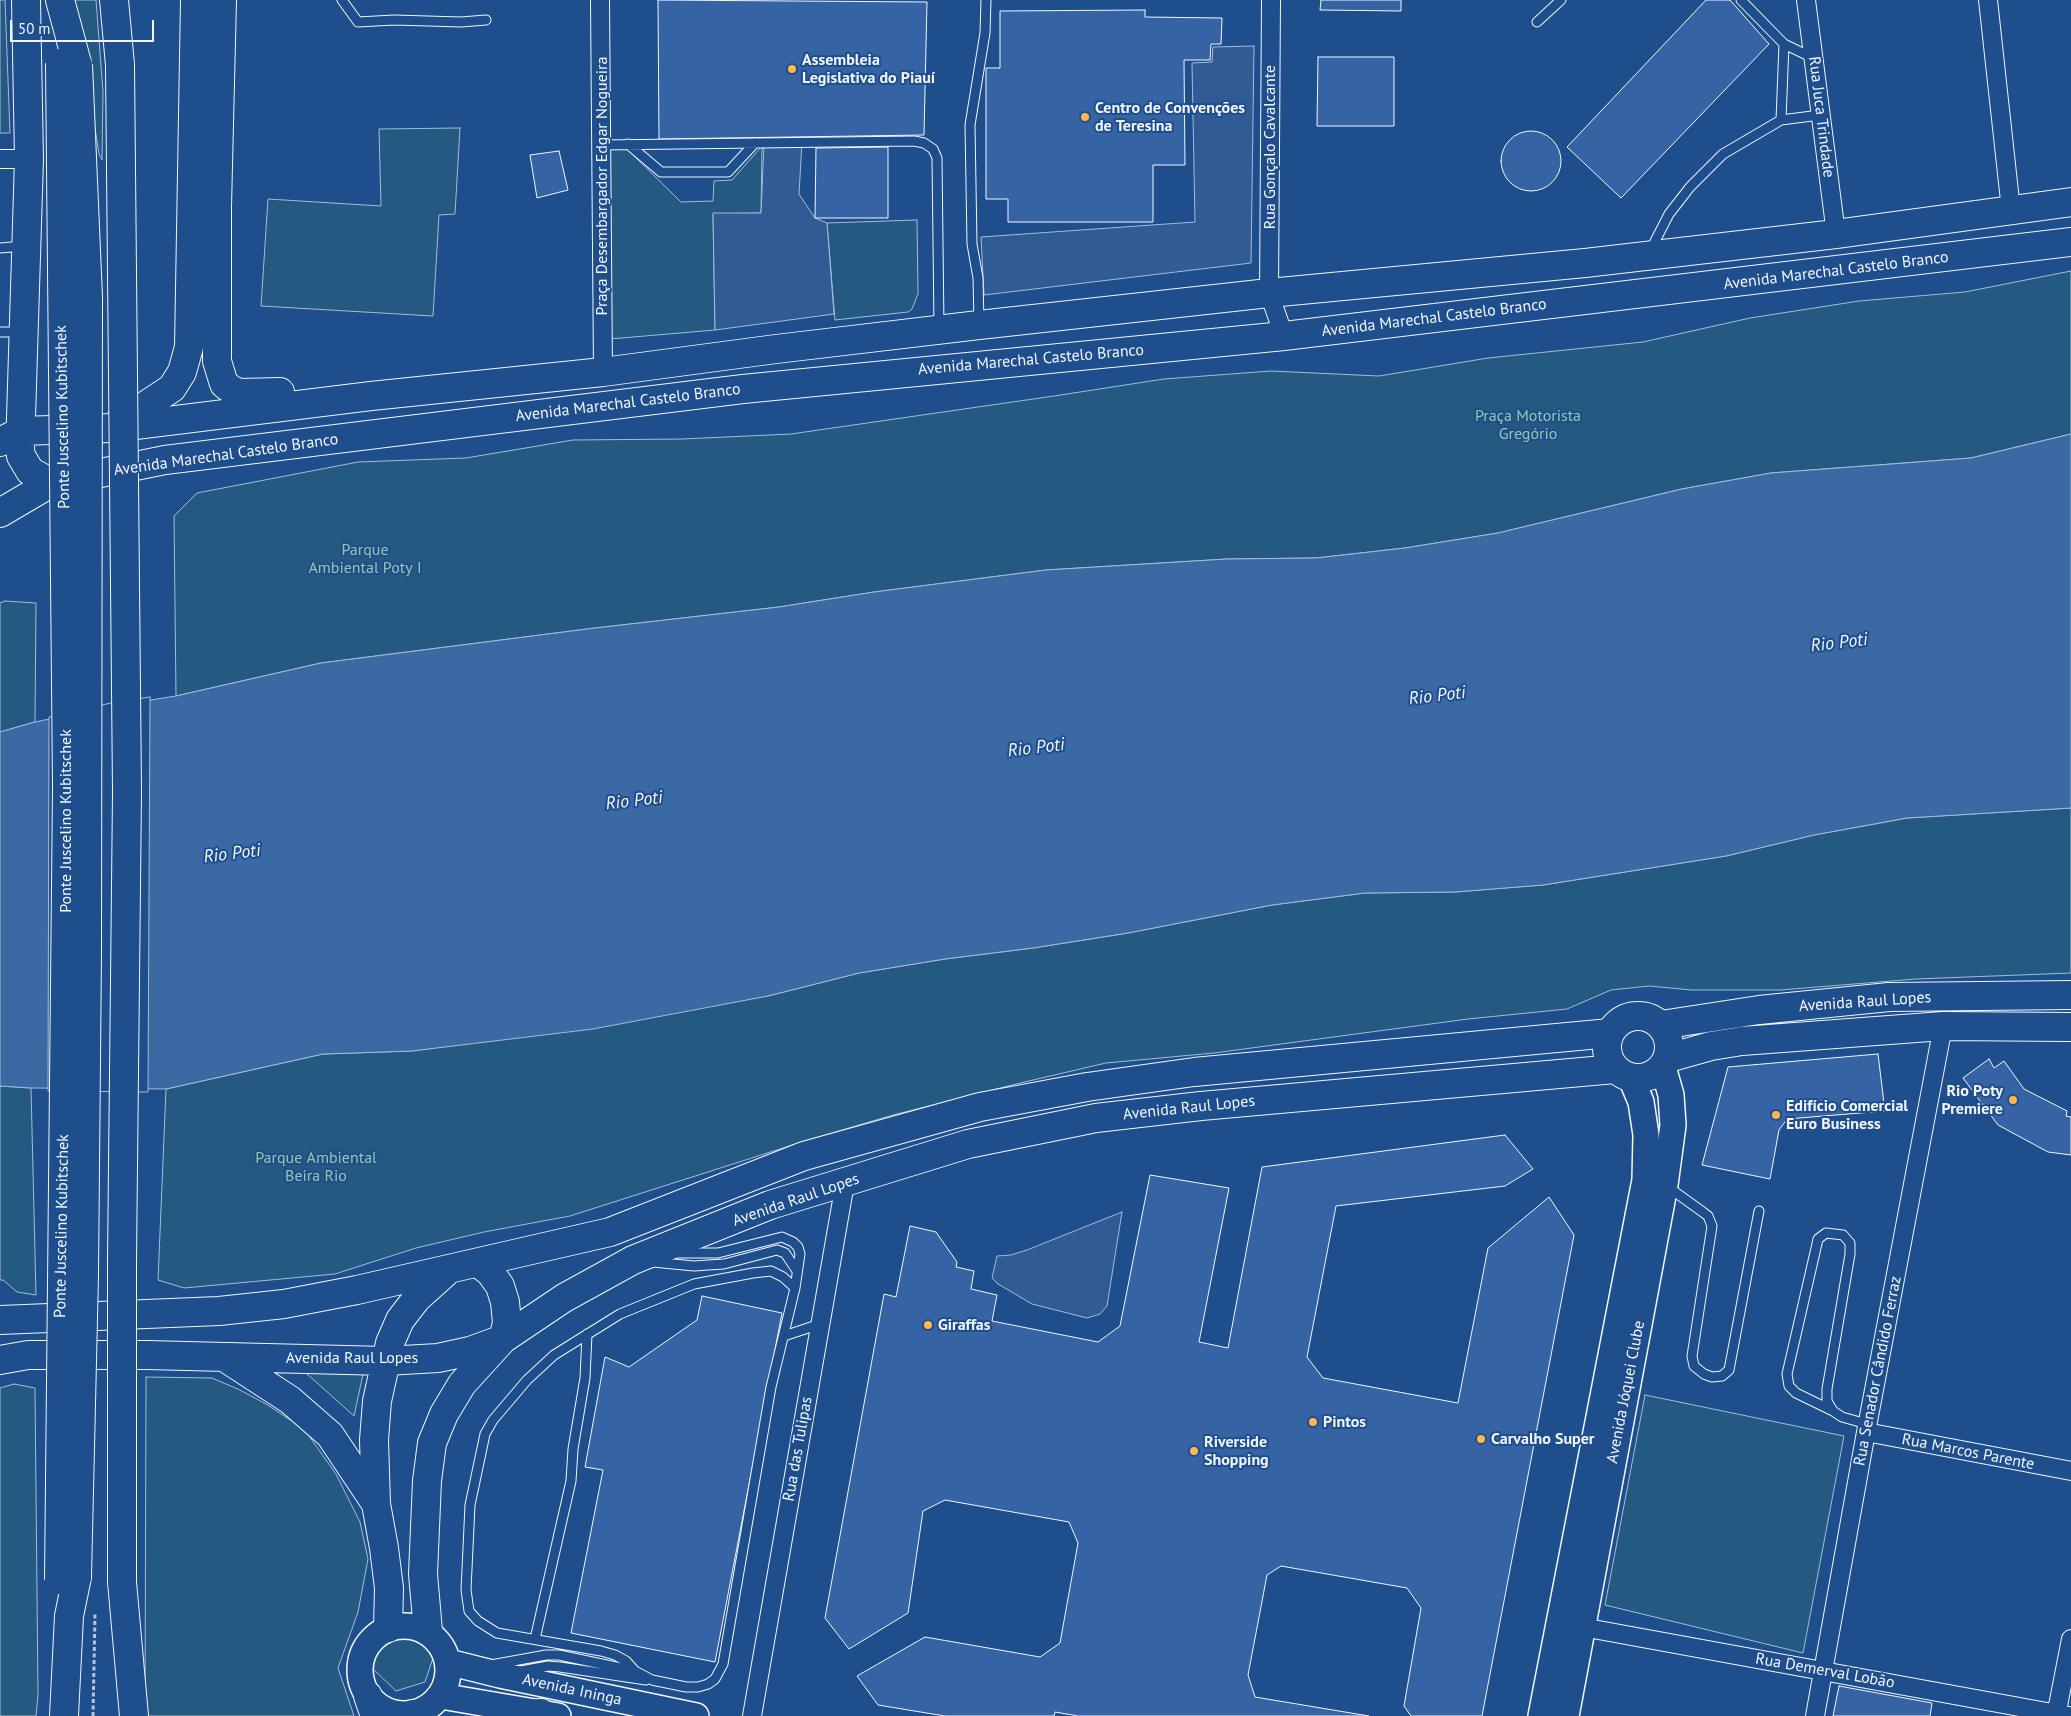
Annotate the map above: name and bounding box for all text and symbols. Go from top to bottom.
scale bar [12,10,156,42]
text: 50 m [18,19,51,38]
place label: Assembleia Legislativa do Piauí [802,50,935,88]
street label: Rua Juca Trindade [1804,55,1838,179]
street label: Praça Desembargador Edgar Nogueira [592,57,612,315]
marker: Assembleia Legislativa do Piauí [786,63,798,75]
street label: Rua Gonçalo Cavalcante [1260,65,1280,229]
place label: Centro de Convenções de Teresina [1095,98,1245,136]
marker: Centro de Convenções de Teresina [1079,111,1091,123]
street label: Avenida Marechal Castelo Branco [1722,248,1950,294]
street label: Avenida Marechal Castelo Branco [1320,295,1548,341]
street label: Ponte Juscelino Kubitschek [52,325,74,509]
street label: Avenida Marechal Castelo Branco [917,341,1145,379]
street label: Avenida Marechal Castelo Branco [514,380,742,426]
park label: Praça Motorista Gregório [1475,406,1581,444]
street label: Avenida Marechal Castelo Branco [113,430,339,480]
park label: Parque Ambiental Poty I [308,540,422,578]
water label: Rio Poti [1809,629,1869,657]
water label: Rio Poti [1407,682,1467,710]
street label: Ponte Juscelino Kubitschek [56,729,76,913]
water label: Rio Poti [1006,734,1066,762]
water label: Rio Poti [604,787,664,815]
water label: Rio Poti [202,840,262,868]
street label: Avenida Raul Lopes [1798,988,1932,1016]
place label: Rio Poty Premiere [1942,1081,2003,1119]
street label: Avenida Raul Lopes [1122,1092,1256,1124]
marker: Rio Poty Premiere [2007,1094,2019,1106]
place label: Edifício Comercial Euro Business [1786,1096,1908,1134]
marker: Edifício Comercial Euro Business [1770,1109,1782,1121]
street label: Ponte Juscelino Kubitschek [51,1134,73,1318]
park label: Parque Ambiental Beira Rio [255,1148,377,1186]
street label: Avenida Raul Lopes [730,1169,862,1231]
street label: Rua Senador Cândido Ferraz [1850,1274,1906,1468]
place label: Giraffas [938,1315,991,1335]
marker: Giraffas [922,1319,934,1331]
street label: Avenida Jóquei Clube [1603,1319,1649,1465]
street label: Avenida Raul Lopes [286,1348,418,1368]
street label: Rua das Tulipas [779,1395,817,1503]
place label: Pintos [1323,1412,1366,1432]
marker: Pintos [1307,1416,1319,1428]
place label: Carvalho Super [1491,1429,1594,1449]
street label: Rua Marcos Parente [1900,1430,2036,1474]
place label: Riverside Shopping [1204,1432,1269,1470]
marker: Carvalho Super [1475,1433,1487,1445]
marker: Riverside Shopping [1188,1445,1200,1457]
street label: Rua Demerval Lobão [1754,1649,1896,1693]
street label: Avenida Ininga [520,1670,624,1710]

